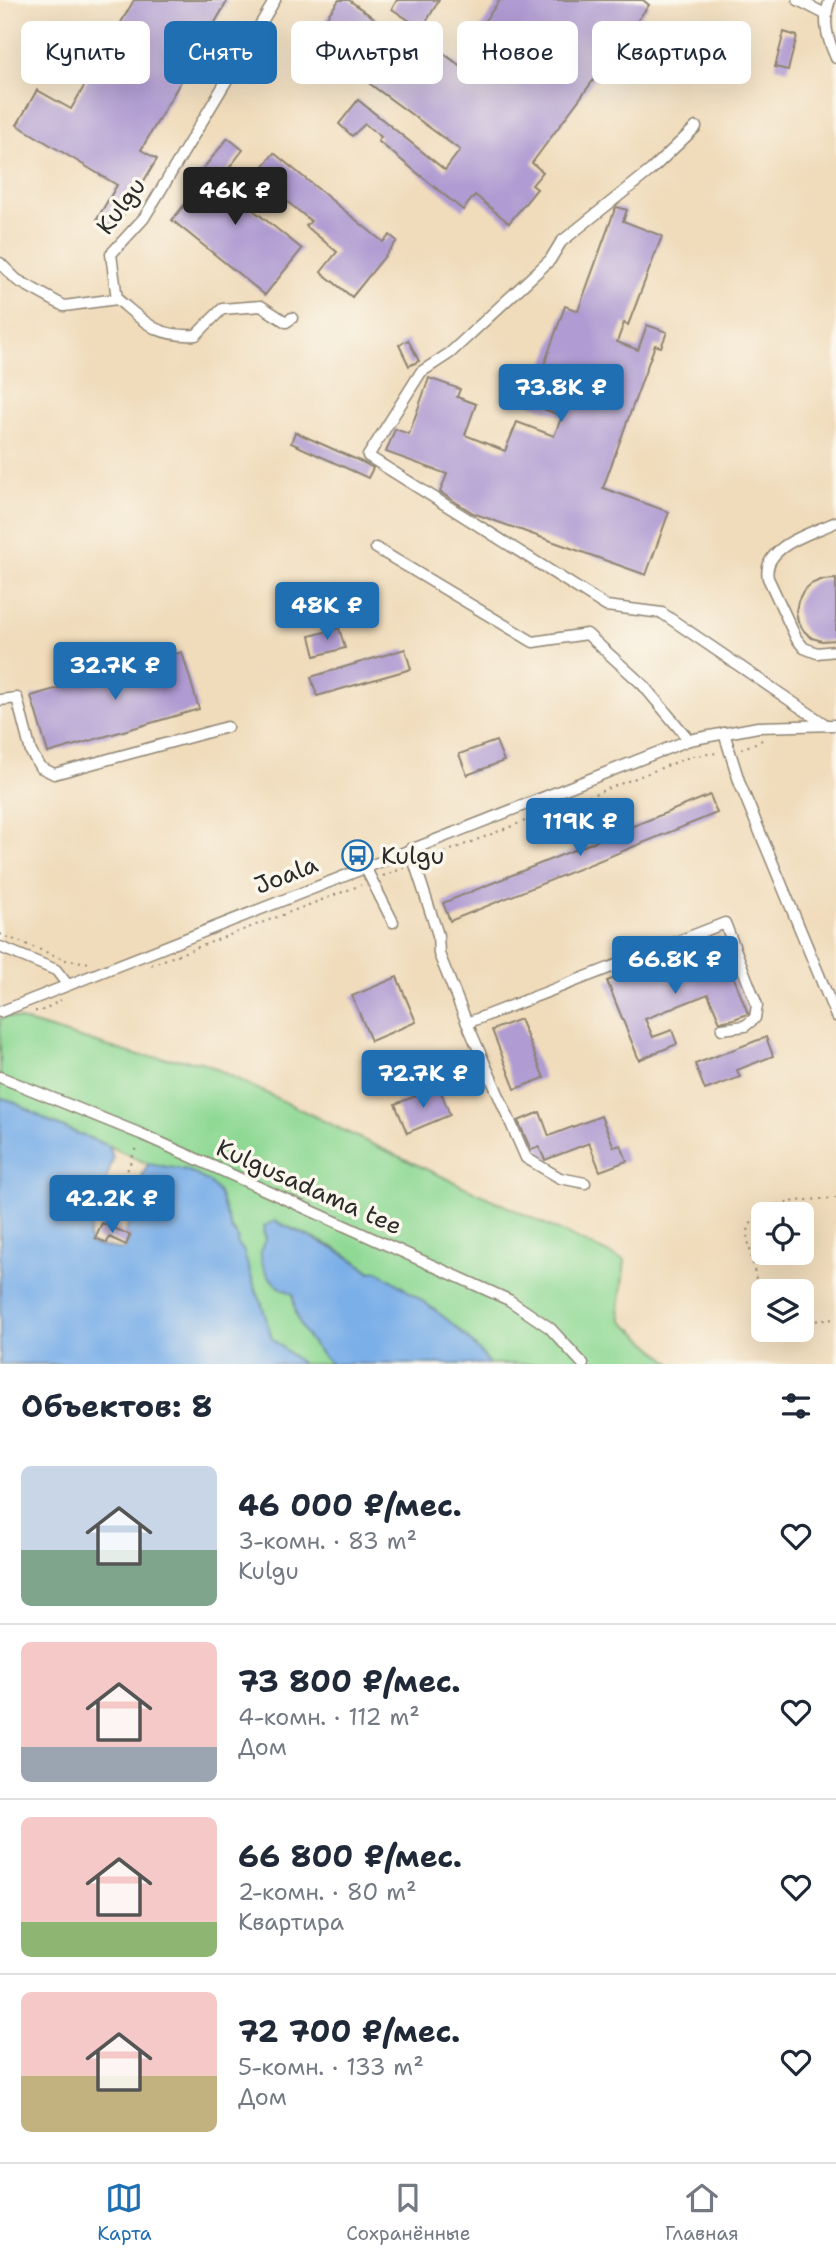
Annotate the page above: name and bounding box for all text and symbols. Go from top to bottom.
chip: Купить [21,21,150,84]
chip: Снять [164,21,277,84]
chip: Фильтры [291,21,443,84]
chip: Новое [457,21,578,84]
chip: Квартира [592,21,751,84]
pin: 46K ₽ [186,168,284,227]
street label: Kulgu [89,171,153,241]
text: 46K ₽ [199,175,271,205]
pin: 73.8K ₽ [496,364,626,424]
text: 73.8K ₽ [515,372,607,402]
pin: 48K ₽ [278,582,376,642]
text: 48K ₽ [291,590,363,620]
pin: 32.7K ₽ [50,642,180,702]
text: 32.7K ₽ [69,650,161,680]
pin: 119K ₽ [523,798,637,858]
text: 119K ₽ [542,806,618,836]
bus stop icon: Kulgu [341,839,375,873]
place label: Kulgu [381,840,444,872]
street label: Joala [250,848,322,902]
pin: 66.8K ₽ [610,936,740,996]
text: 66.8K ₽ [628,944,722,974]
pin: 72.7K ₽ [358,1050,488,1110]
text: 72.7K ₽ [378,1058,468,1088]
street label: Kulgusadama tee [211,1132,407,1242]
pin: 42.2K ₽ [47,1176,177,1235]
text: 42.2K ₽ [66,1183,158,1213]
map controls [751,1202,814,1342]
button: locate [751,1202,814,1265]
button: layers [751,1279,814,1342]
text: Объектов: 8 [21,1386,213,1427]
icon: filters [777,1387,815,1425]
text: 46 000 ₽/мес. [238,1485,462,1526]
icon: home [77,1494,161,1578]
icon: heart [777,1517,815,1555]
text: 3-комн. · 83 m² [238,1526,417,1556]
text: Kulgu [238,1556,299,1586]
text: 73 800 ₽/мес. [238,1661,461,1702]
icon: home [77,1670,161,1754]
icon: heart [777,1693,815,1731]
text: 4-комн. · 112 m² [238,1702,420,1732]
text: Дом [238,1732,287,1762]
text: 66 800 ₽/мес. [238,1836,462,1877]
icon: home [77,1845,161,1929]
icon: heart [777,1868,815,1906]
text: 2-комн. · 80 m² [238,1877,417,1907]
text: Квартира [238,1907,344,1937]
text: 72 700 ₽/мес. [238,2011,460,2052]
icon: home [77,2020,161,2104]
icon: heart [777,2043,815,2081]
text: 5-комн. · 133 m² [238,2052,424,2082]
text: Дом [238,2082,287,2112]
tab: Карта [97,2179,152,2246]
tab: Сохранённые [346,2179,470,2246]
tab: Главная [665,2179,739,2246]

